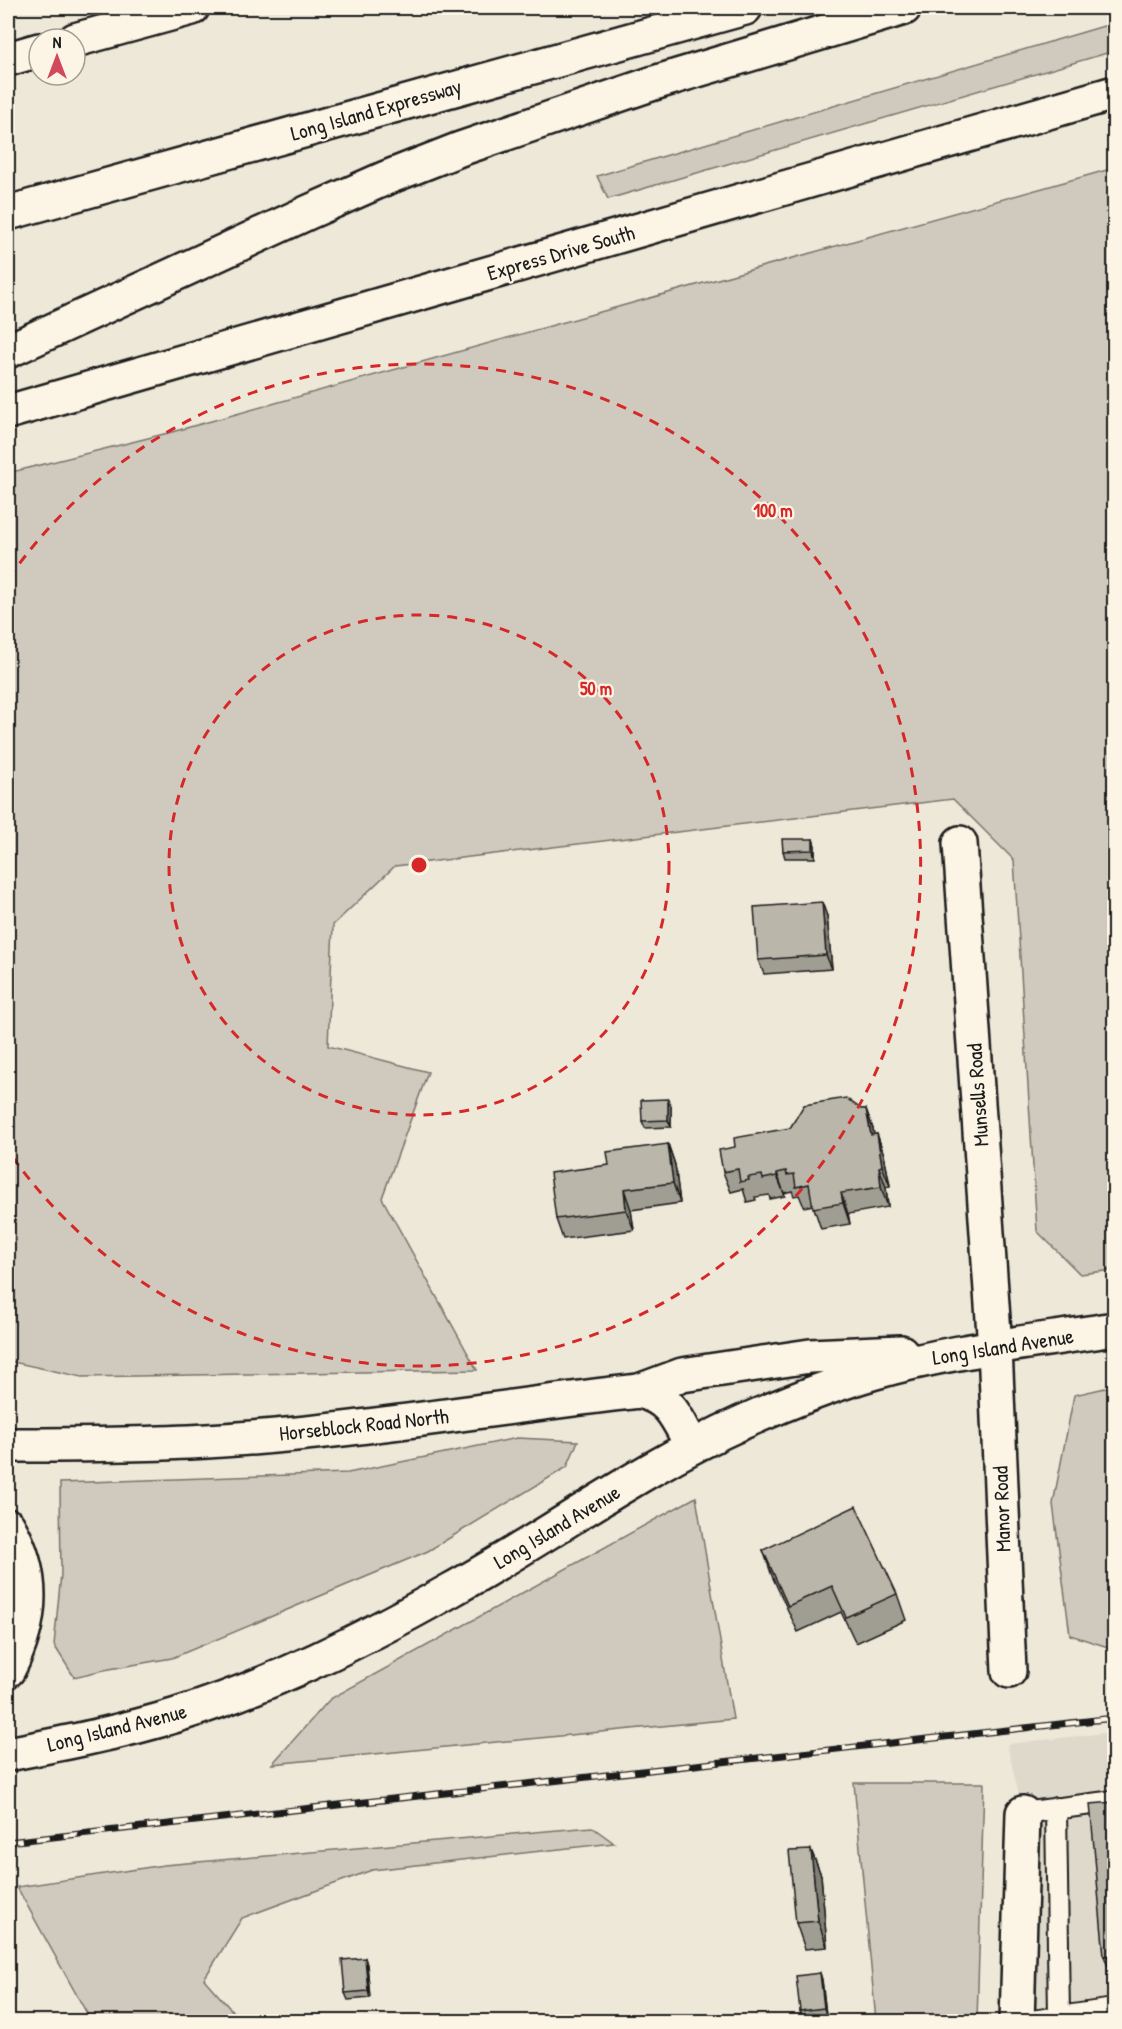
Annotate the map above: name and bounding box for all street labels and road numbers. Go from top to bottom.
street label: Long Island Expressway [287,71,465,148]
street label: Express Drive South [484,218,638,287]
street label: Munsells Road [959,1043,996,1148]
street label: Long Island Avenue [930,1321,1076,1372]
street label: Horseblock Road North [278,1401,450,1448]
street label: Manor Road [986,1466,1017,1553]
street label: Long Island Avenue [488,1477,625,1576]
street label: Long Island Avenue [44,1696,190,1759]

